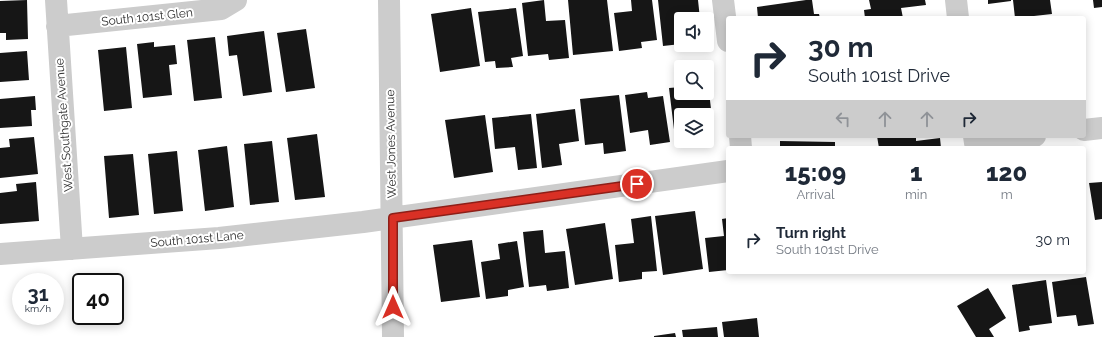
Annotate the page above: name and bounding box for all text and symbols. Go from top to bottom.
street label: South 101st Glen [101,5,193,29]
map controls [674,12,714,148]
button: sound [674,12,714,52]
text: 30 m [808,31,874,64]
icon: right [742,32,794,84]
street label: West Southgate Avenue [52,58,76,192]
button: search [674,60,714,100]
text: South 101st Drive [808,65,950,86]
street label: West Jones Avenue [383,89,399,199]
button: layers [674,108,714,148]
icon: left [832,108,854,130]
icon: ahead [874,108,896,130]
icon: ahead [916,108,938,130]
icon: right [958,108,980,130]
text: 15:09 [785,158,846,187]
text: 1 [910,158,922,187]
text: 120 [986,158,1027,187]
pin [620,167,654,201]
icon: arrive [626,173,648,195]
text: Arrival [796,187,835,202]
text: min [905,187,927,202]
text: m [1001,187,1013,202]
text: Turn right [776,224,846,242]
street label: South 101st Lane [150,228,244,250]
icon: right [742,229,764,251]
text: 30 m [1035,231,1070,249]
text: South 101st Drive [776,242,879,257]
speed limit sign: 40 [72,273,124,325]
text: 31 [27,282,49,306]
position arrow [372,286,414,328]
text: km/h [25,303,51,314]

